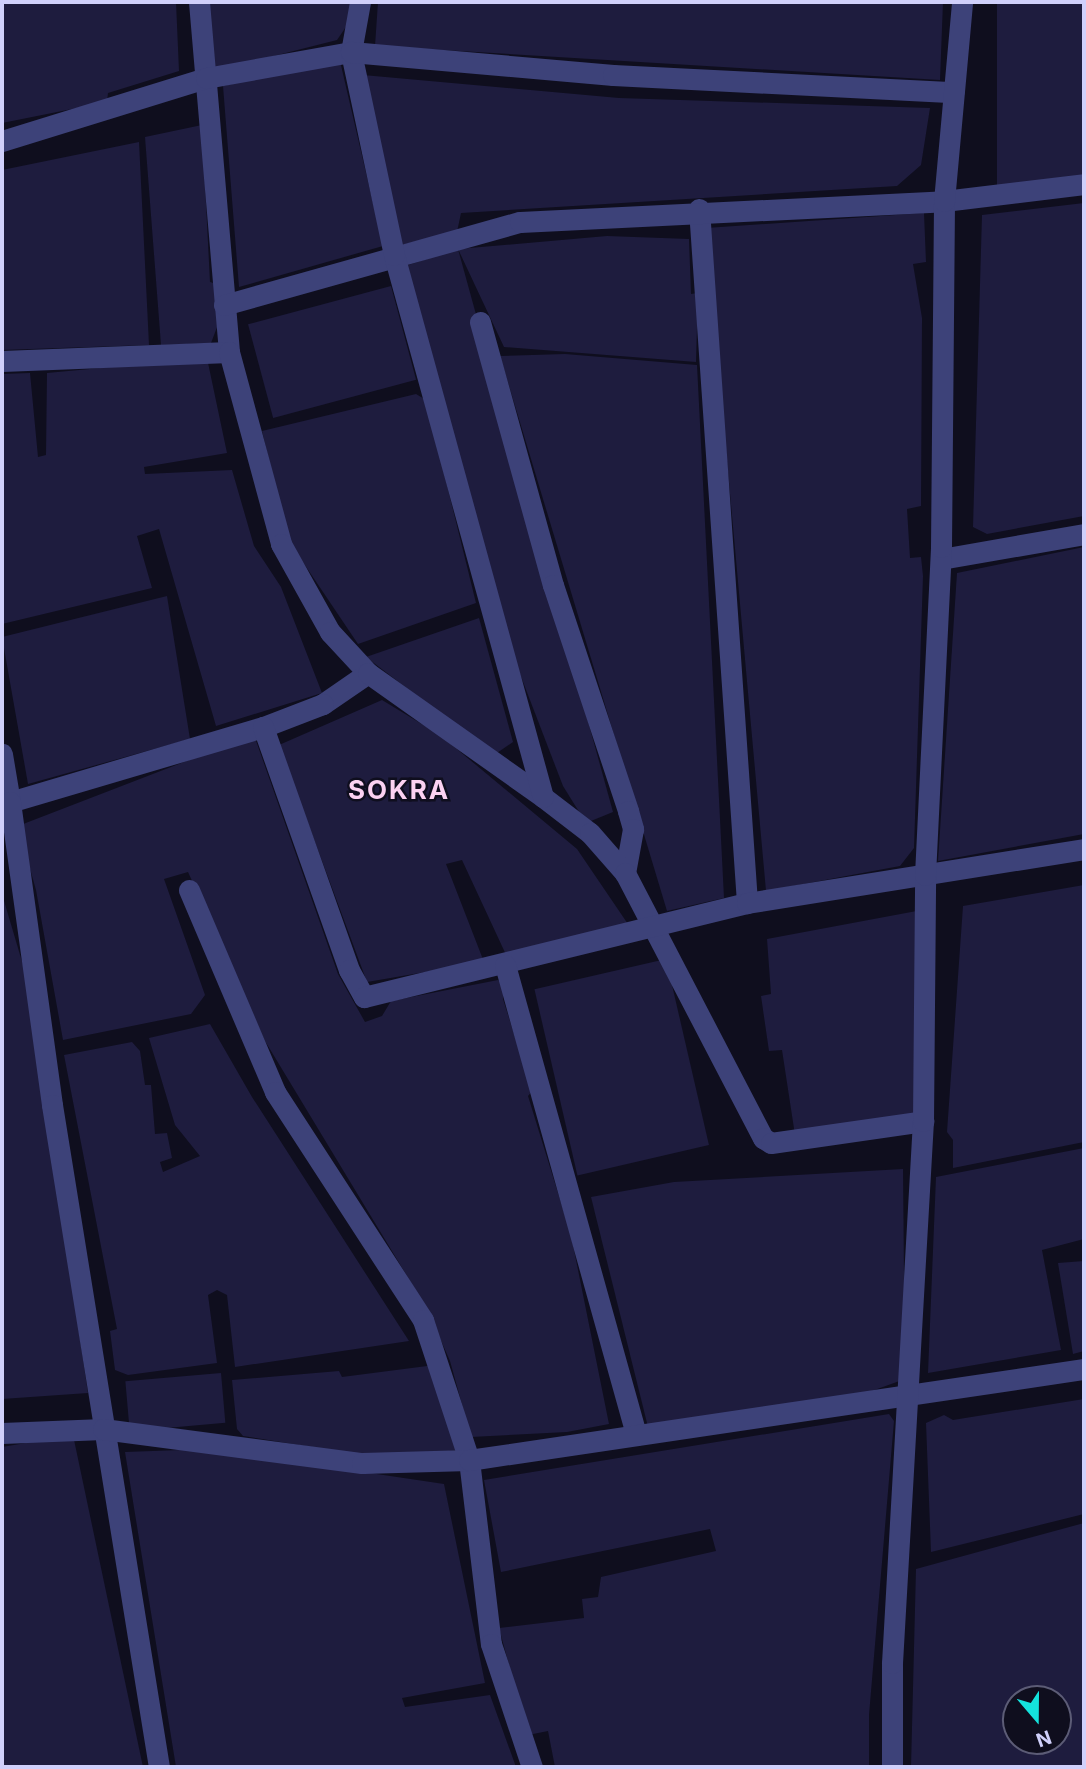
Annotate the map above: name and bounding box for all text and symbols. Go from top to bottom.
district label: SOKRA [349,774,449,806]
north arrow [1002,1685,1072,1755]
text: N [1033,1725,1054,1752]

